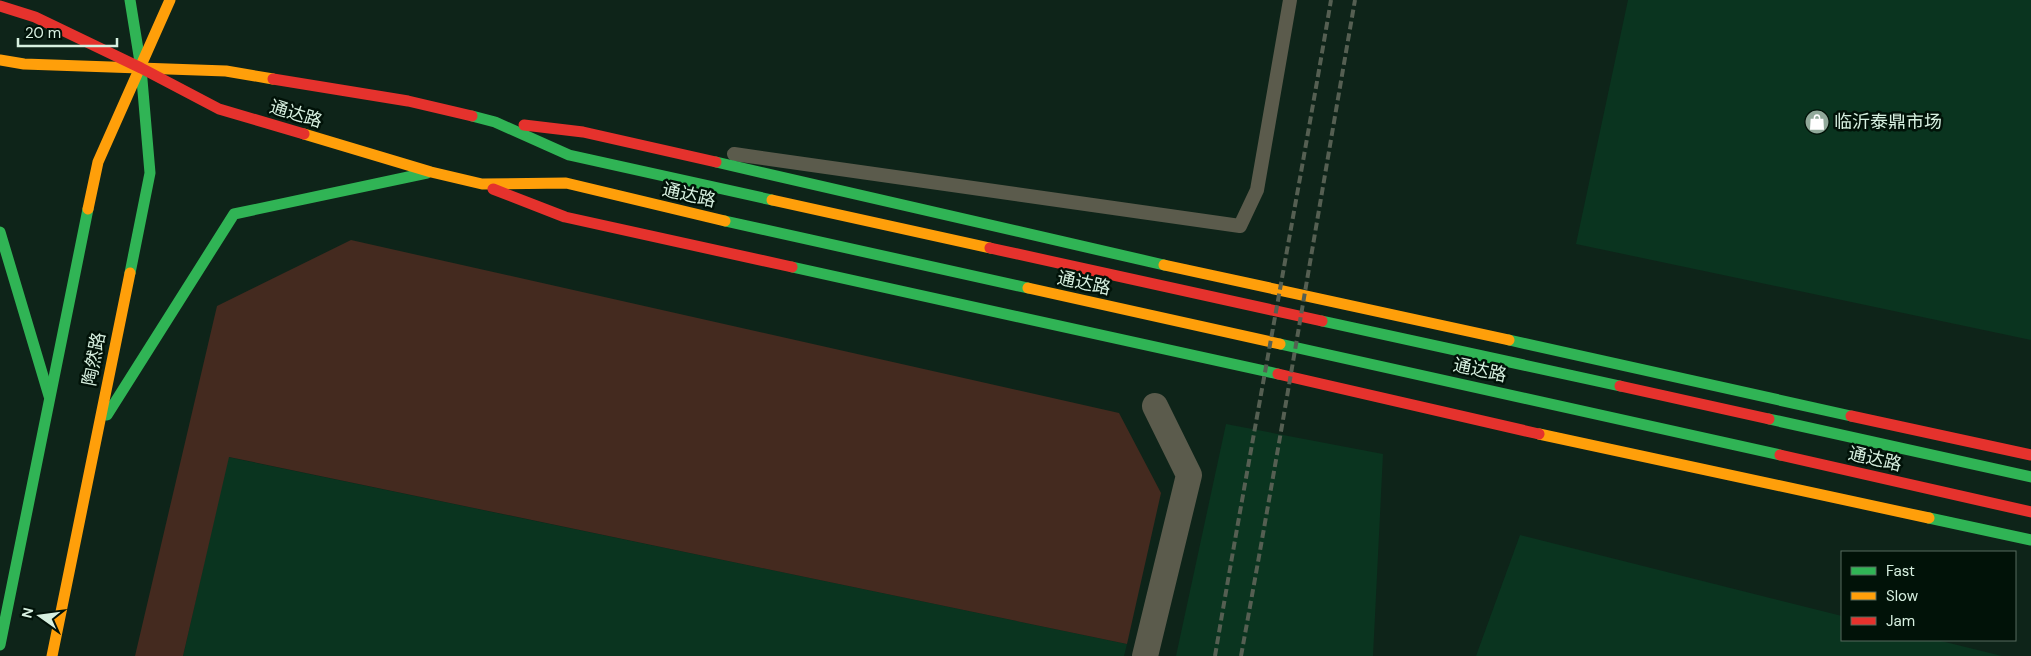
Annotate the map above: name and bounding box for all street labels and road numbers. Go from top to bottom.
street label: 通达路 [267,95,325,133]
street label: 通达路 [660,177,718,213]
street label: 通达路 [1055,266,1113,300]
street label: 陶然路 [77,330,111,388]
street label: 通达路 [1451,353,1509,387]
street label: 通达路 [1846,441,1904,477]

